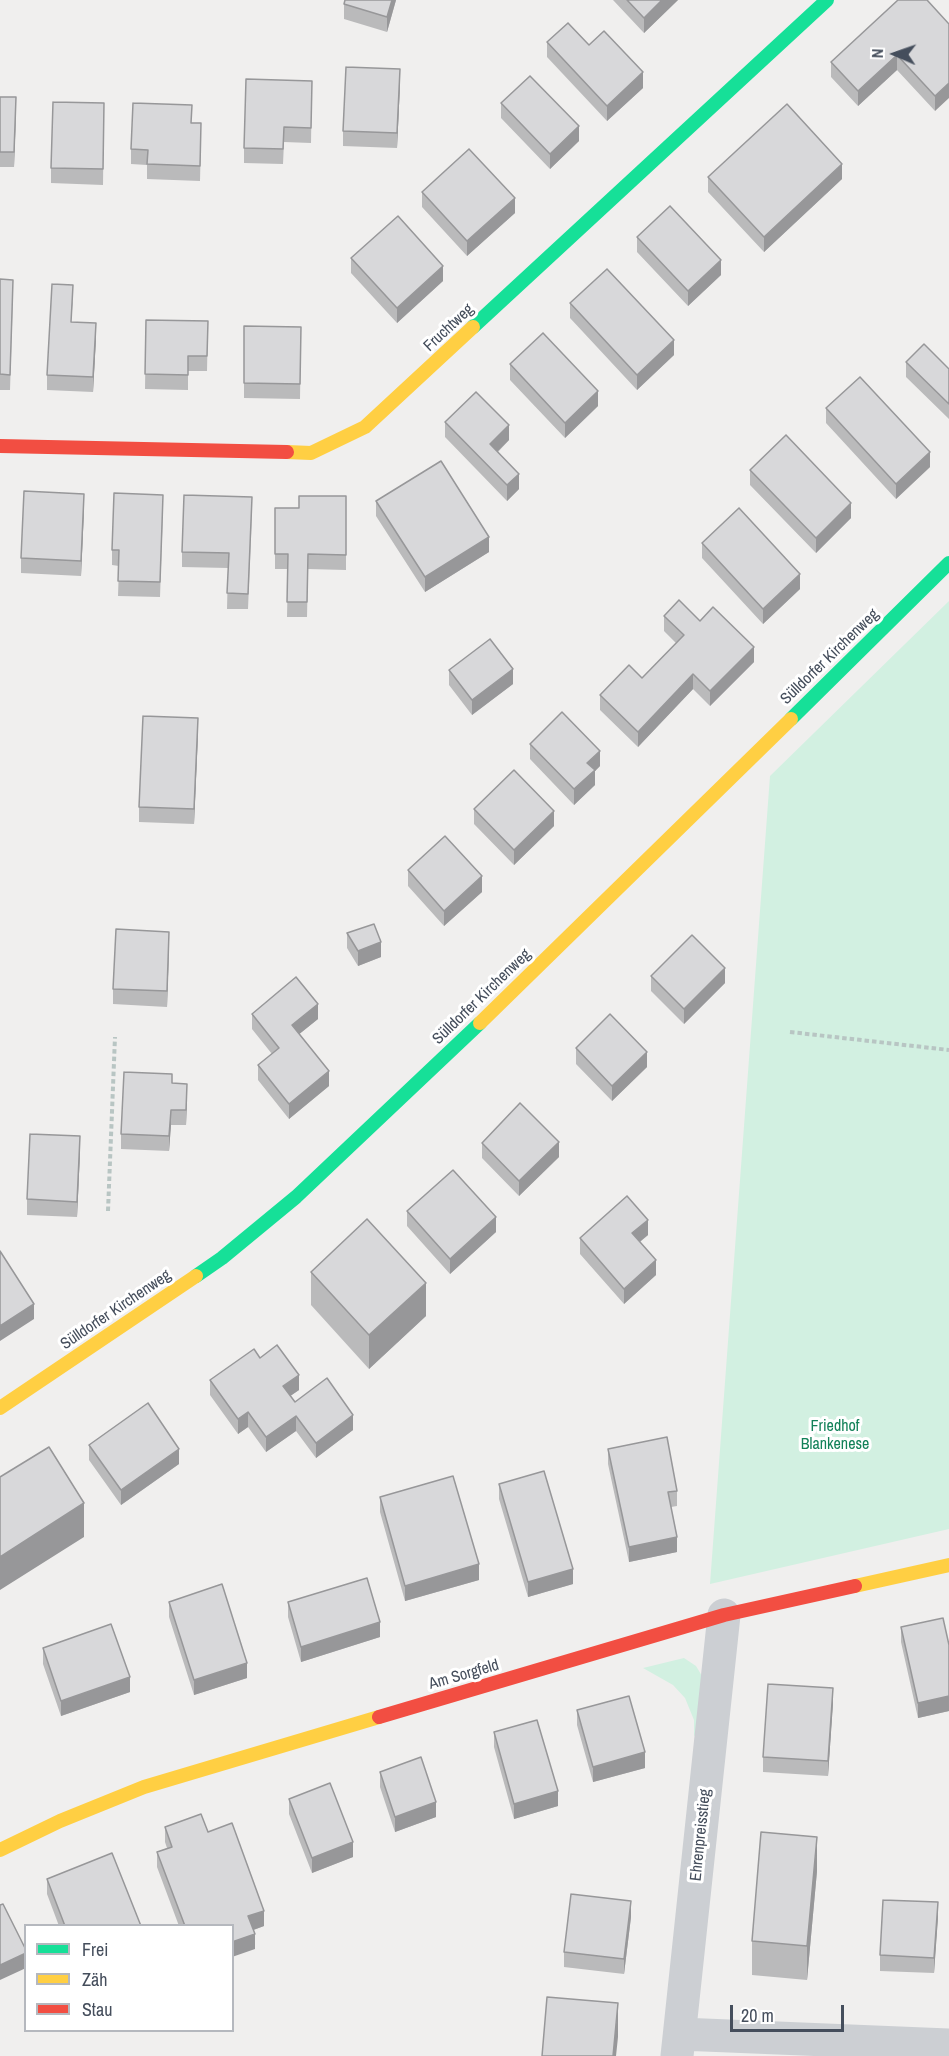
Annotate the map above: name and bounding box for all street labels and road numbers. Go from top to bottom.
street label: Fruchtweg [420,300,478,356]
street label: Sülldorfer Kirchenweg [777,605,883,709]
street label: Sülldorfer Kirchenweg [429,945,535,1049]
street label: Sülldorfer Kirchenweg [57,1266,175,1354]
street label: Am Sorgfeld [427,1656,501,1694]
street label: Ehrenpreisstieg [687,1788,715,1882]

